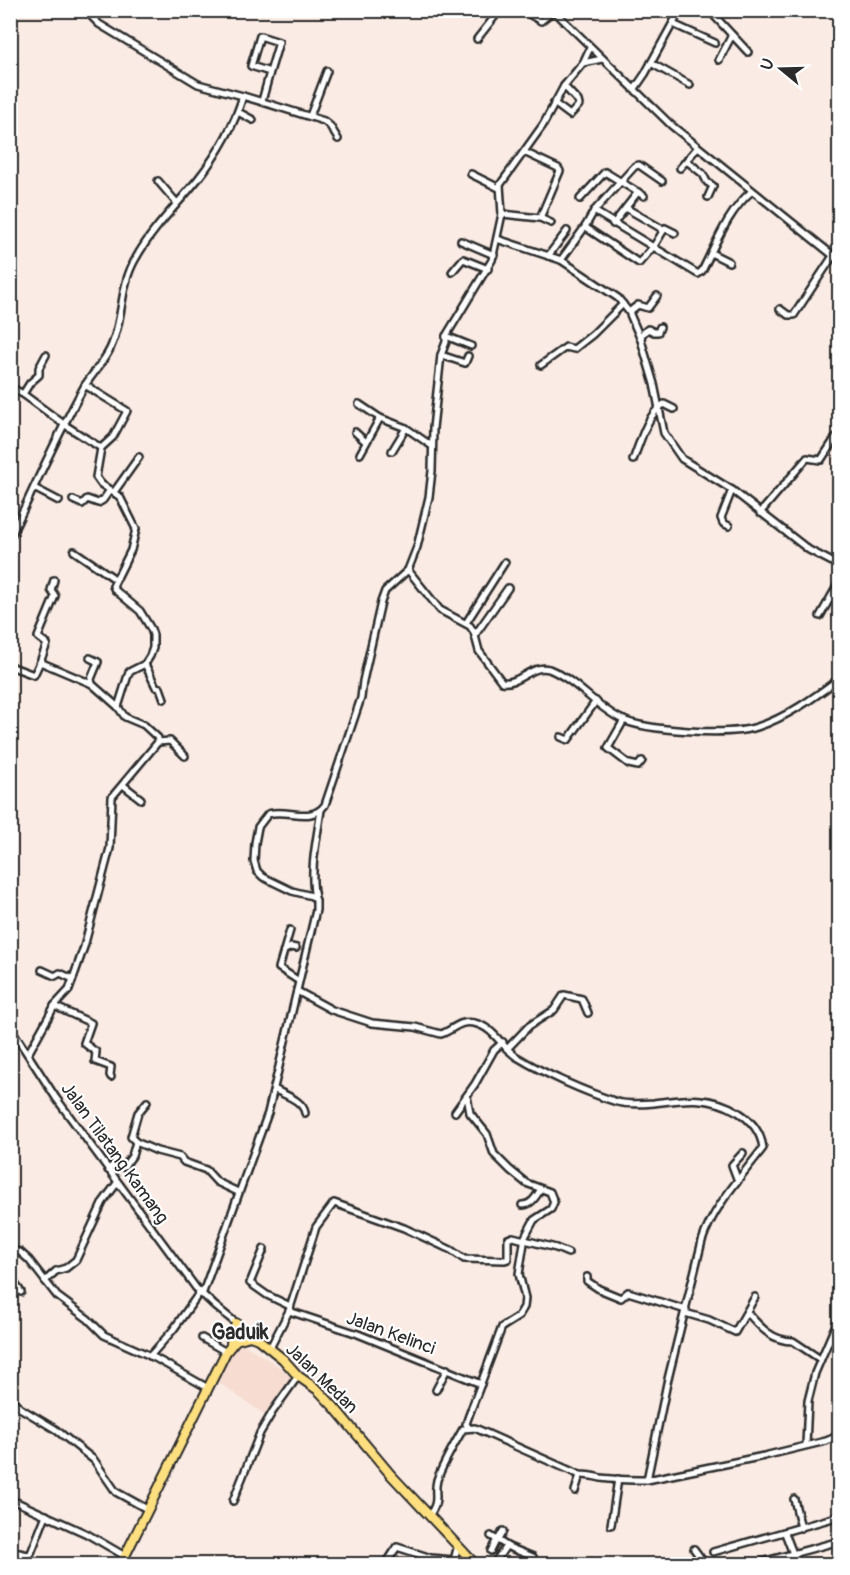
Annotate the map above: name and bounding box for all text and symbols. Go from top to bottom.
north arrow [751,39,811,99]
text: U [757,56,779,73]
street label: Jalan Tilatang Kamang [56,1078,174,1228]
street label: Jalan Kelinci [343,1307,438,1360]
district label: Gaduik [211,1319,269,1346]
street label: Jalan Medan [281,1338,363,1419]

